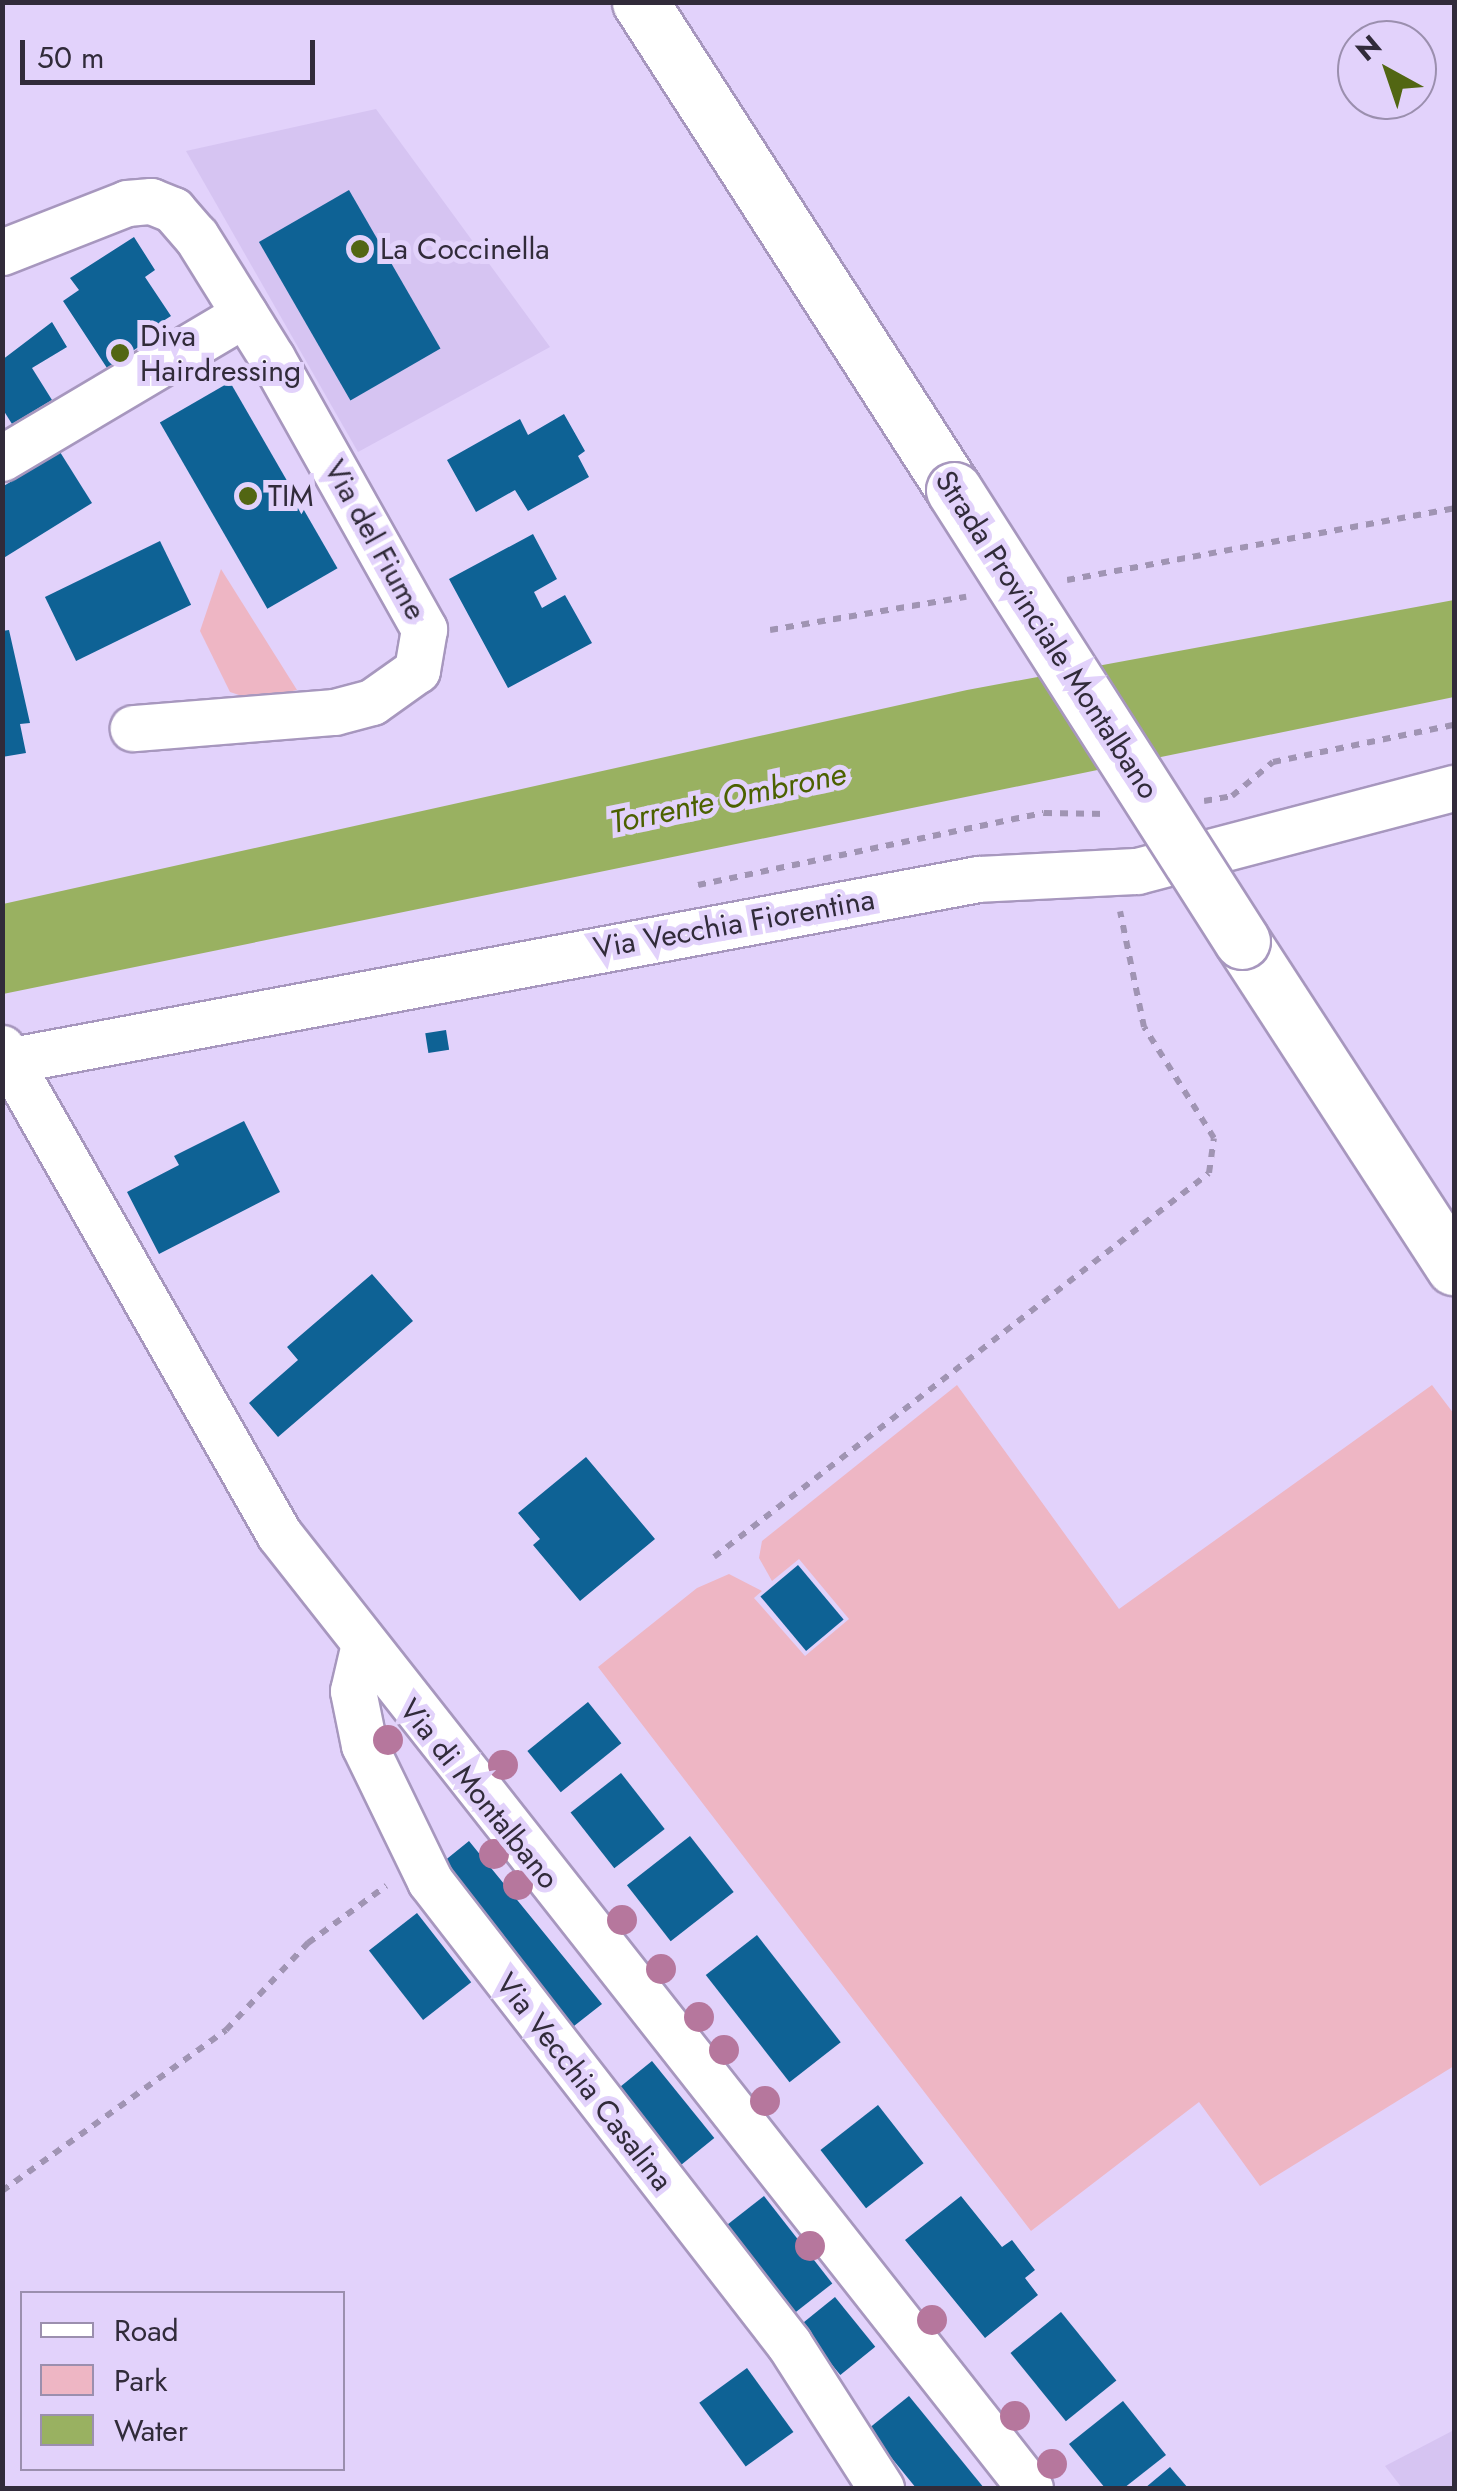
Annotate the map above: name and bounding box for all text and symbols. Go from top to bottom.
scale bar [25,20,320,82]
north arrow [1337,20,1437,120]
text: N [1347,25,1390,71]
text: 50 m [37,36,104,79]
place label: La Coccinella [380,231,550,267]
marker: La Coccinella [349,238,371,260]
place label: Diva Hairdressing [140,318,301,388]
marker: Diva Hairdressing [109,342,131,364]
street label: Via del Fiume [316,454,434,626]
street label: Strada Provinciale Montalbano [927,464,1167,806]
place label: TIM [268,478,314,514]
marker: TIM [237,485,259,507]
water label: Torrente Ombrone [606,754,850,842]
street label: Via Vecchia Fiorentina [591,882,877,966]
street label: Via di Montalbano [392,1692,566,1896]
street label: Via Vecchia Casalina [488,1966,680,2198]
legend [20,2291,345,2471]
text: Road [114,2309,179,2352]
text: Park [114,2359,167,2402]
text: Water [114,2409,188,2452]

